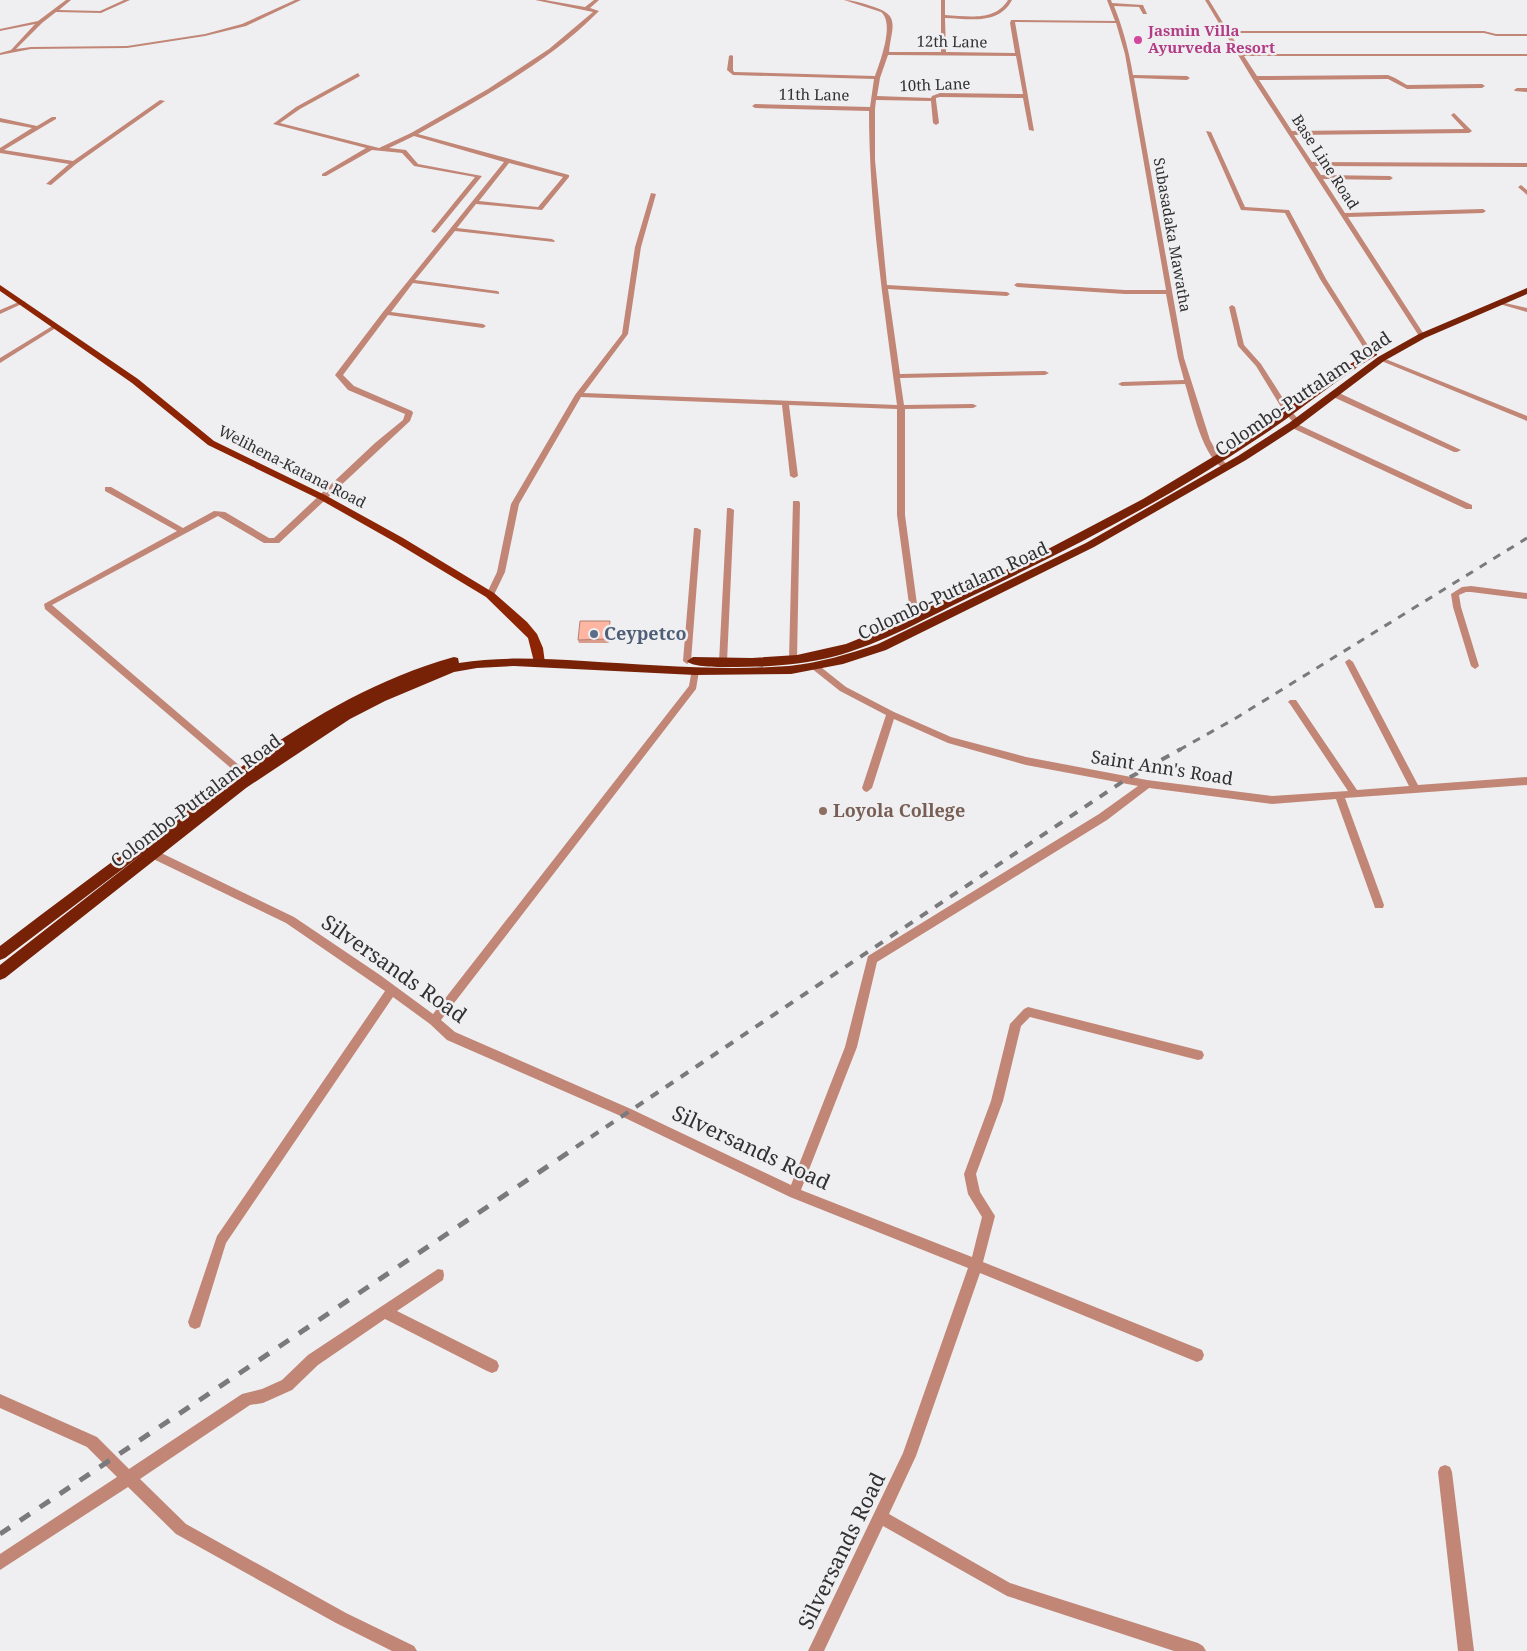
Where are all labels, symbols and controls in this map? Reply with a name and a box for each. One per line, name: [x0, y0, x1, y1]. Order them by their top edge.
place label: Jasmin Villa Ayurveda Resort: [1147, 20, 1275, 57]
street label: 12th Lane: [916, 30, 988, 52]
marker: Jasmin Villa Ayurveda Resort: [1132, 34, 1144, 46]
street label: 10th Lane: [899, 73, 971, 95]
street label: 11th Lane: [778, 83, 850, 105]
street label: Base Line Road: [1288, 110, 1364, 213]
street label: Subasadaka Mawatha: [1150, 156, 1196, 314]
street label: Colombo-Puttalam Road: [1210, 325, 1395, 461]
street label: Welihena-Katana Road: [215, 420, 370, 512]
street label: Colombo-Puttalam Road: [854, 535, 1052, 645]
place label: Ceypetco: [604, 621, 687, 645]
marker: Ceypetco: [588, 628, 600, 640]
street label: Colombo-Puttalam Road: [105, 728, 285, 872]
street label: Saint Ann's Road: [1089, 744, 1235, 790]
place label: Loyola College: [833, 798, 965, 822]
marker: Loyola College: [817, 805, 829, 817]
street label: Silversands Road: [316, 908, 473, 1029]
street label: Silversands Road: [668, 1098, 835, 1196]
street label: Silversands Road: [791, 1467, 891, 1634]

